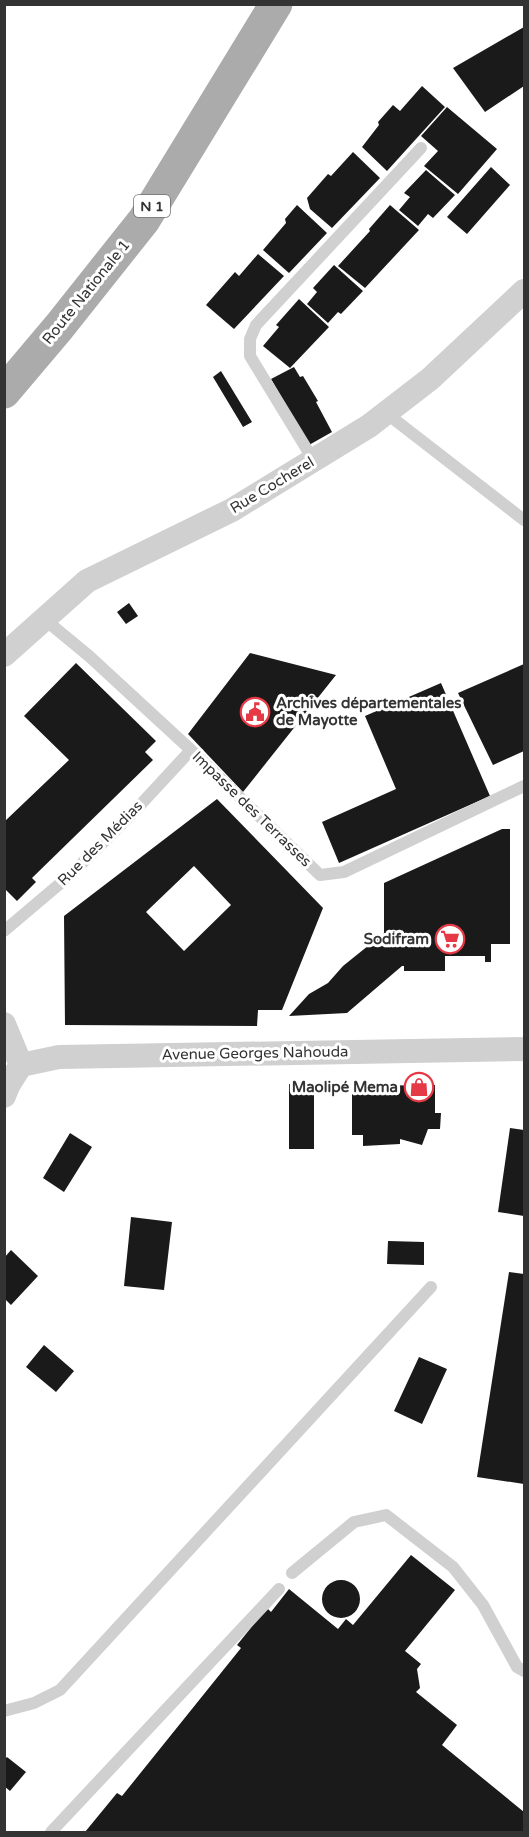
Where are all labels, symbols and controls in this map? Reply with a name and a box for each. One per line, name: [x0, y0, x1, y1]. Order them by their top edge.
road number: N 1: [134, 195, 170, 217]
street label: Route Nationale 1: [38, 236, 134, 348]
street label: Rue Cocherel: [227, 453, 317, 517]
place label: Archives départementales de Mayotte: [276, 694, 461, 730]
public building icon: Archives départementales de Mayotte: [239, 696, 271, 728]
street label: Impasse des Terrasses: [189, 748, 315, 870]
street label: Rue des Médias: [54, 797, 146, 889]
supermarket icon: Sodifram: [434, 923, 466, 955]
place label: Sodifram: [364, 930, 429, 948]
street label: Avenue Georges Nahouda: [161, 1042, 349, 1064]
shop icon: Maolipé Mema: [403, 1071, 435, 1103]
place label: Maolipé Mema: [292, 1078, 398, 1097]

